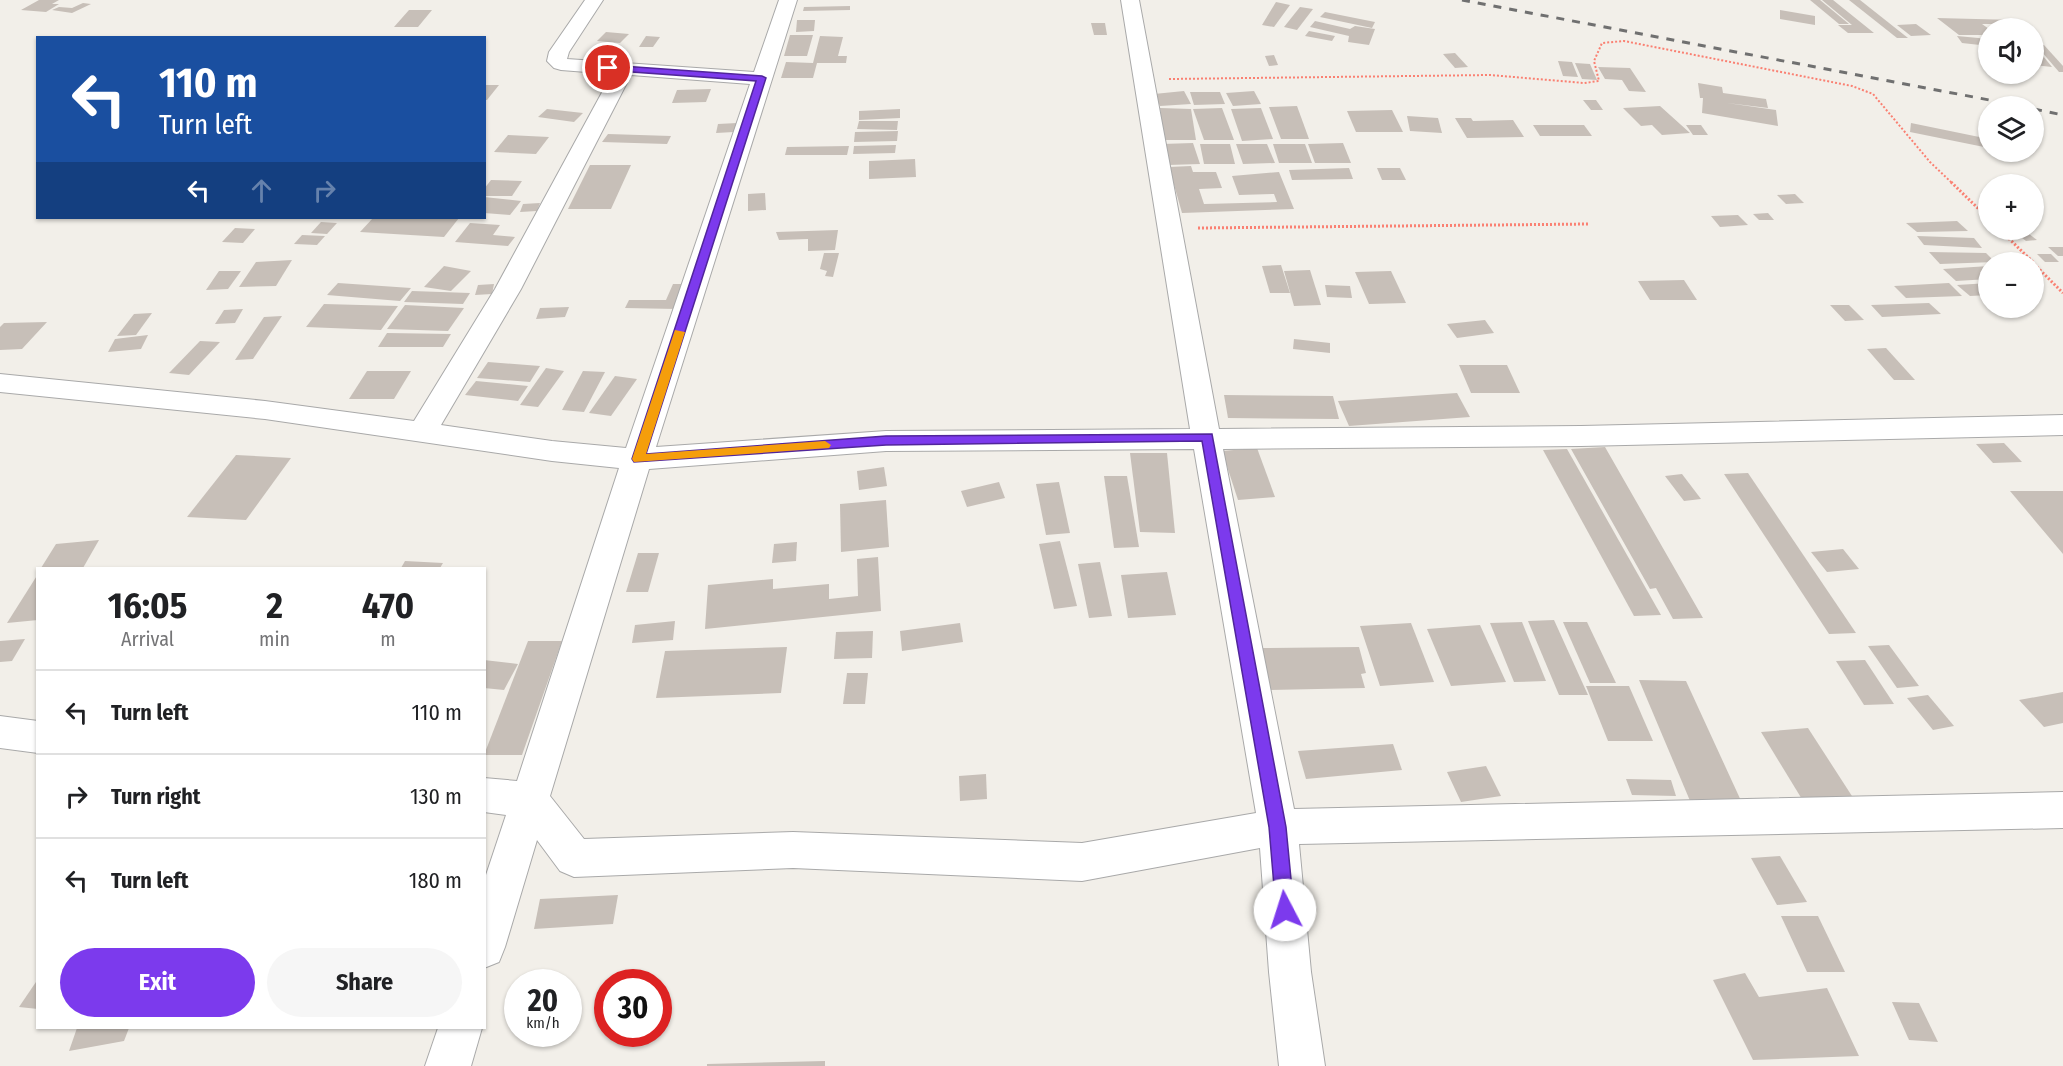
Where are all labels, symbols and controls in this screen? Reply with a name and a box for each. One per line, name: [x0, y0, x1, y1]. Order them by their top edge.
map controls: [1978, 18, 2044, 318]
button: sound: [1978, 18, 2044, 84]
pin: [582, 42, 633, 93]
icon: arrive: [591, 51, 624, 84]
text: 110 m: [159, 58, 258, 108]
icon: left: [60, 60, 138, 138]
button: layers: [1978, 96, 2044, 162]
text: Turn left: [159, 109, 252, 141]
icon: left: [182, 174, 215, 207]
icon: ahead: [245, 174, 278, 207]
icon: right: [308, 174, 341, 207]
button: +: [1978, 174, 2044, 240]
button: −: [1978, 252, 2044, 318]
text: 16:05: [108, 584, 187, 628]
text: 2: [266, 584, 283, 628]
text: 470: [362, 584, 414, 628]
text: Arrival: [121, 627, 174, 651]
text: min: [259, 627, 290, 651]
text: m: [380, 627, 396, 651]
icon: left: [60, 696, 93, 729]
text: Turn left: [111, 699, 189, 726]
text: 110 m: [412, 699, 462, 726]
icon: right: [60, 780, 93, 813]
text: Turn right: [111, 783, 200, 810]
text: 130 m: [410, 783, 462, 810]
icon: left: [60, 864, 93, 897]
text: Turn left: [111, 867, 189, 894]
text: 180 m: [409, 867, 462, 894]
position arrow: [1253, 878, 1317, 942]
button: Exit: [60, 948, 255, 1017]
button: Share: [267, 948, 462, 1017]
speed limit sign: 30: [594, 969, 672, 1047]
text: 20: [528, 983, 558, 1019]
text: km/h: [526, 1014, 560, 1032]

